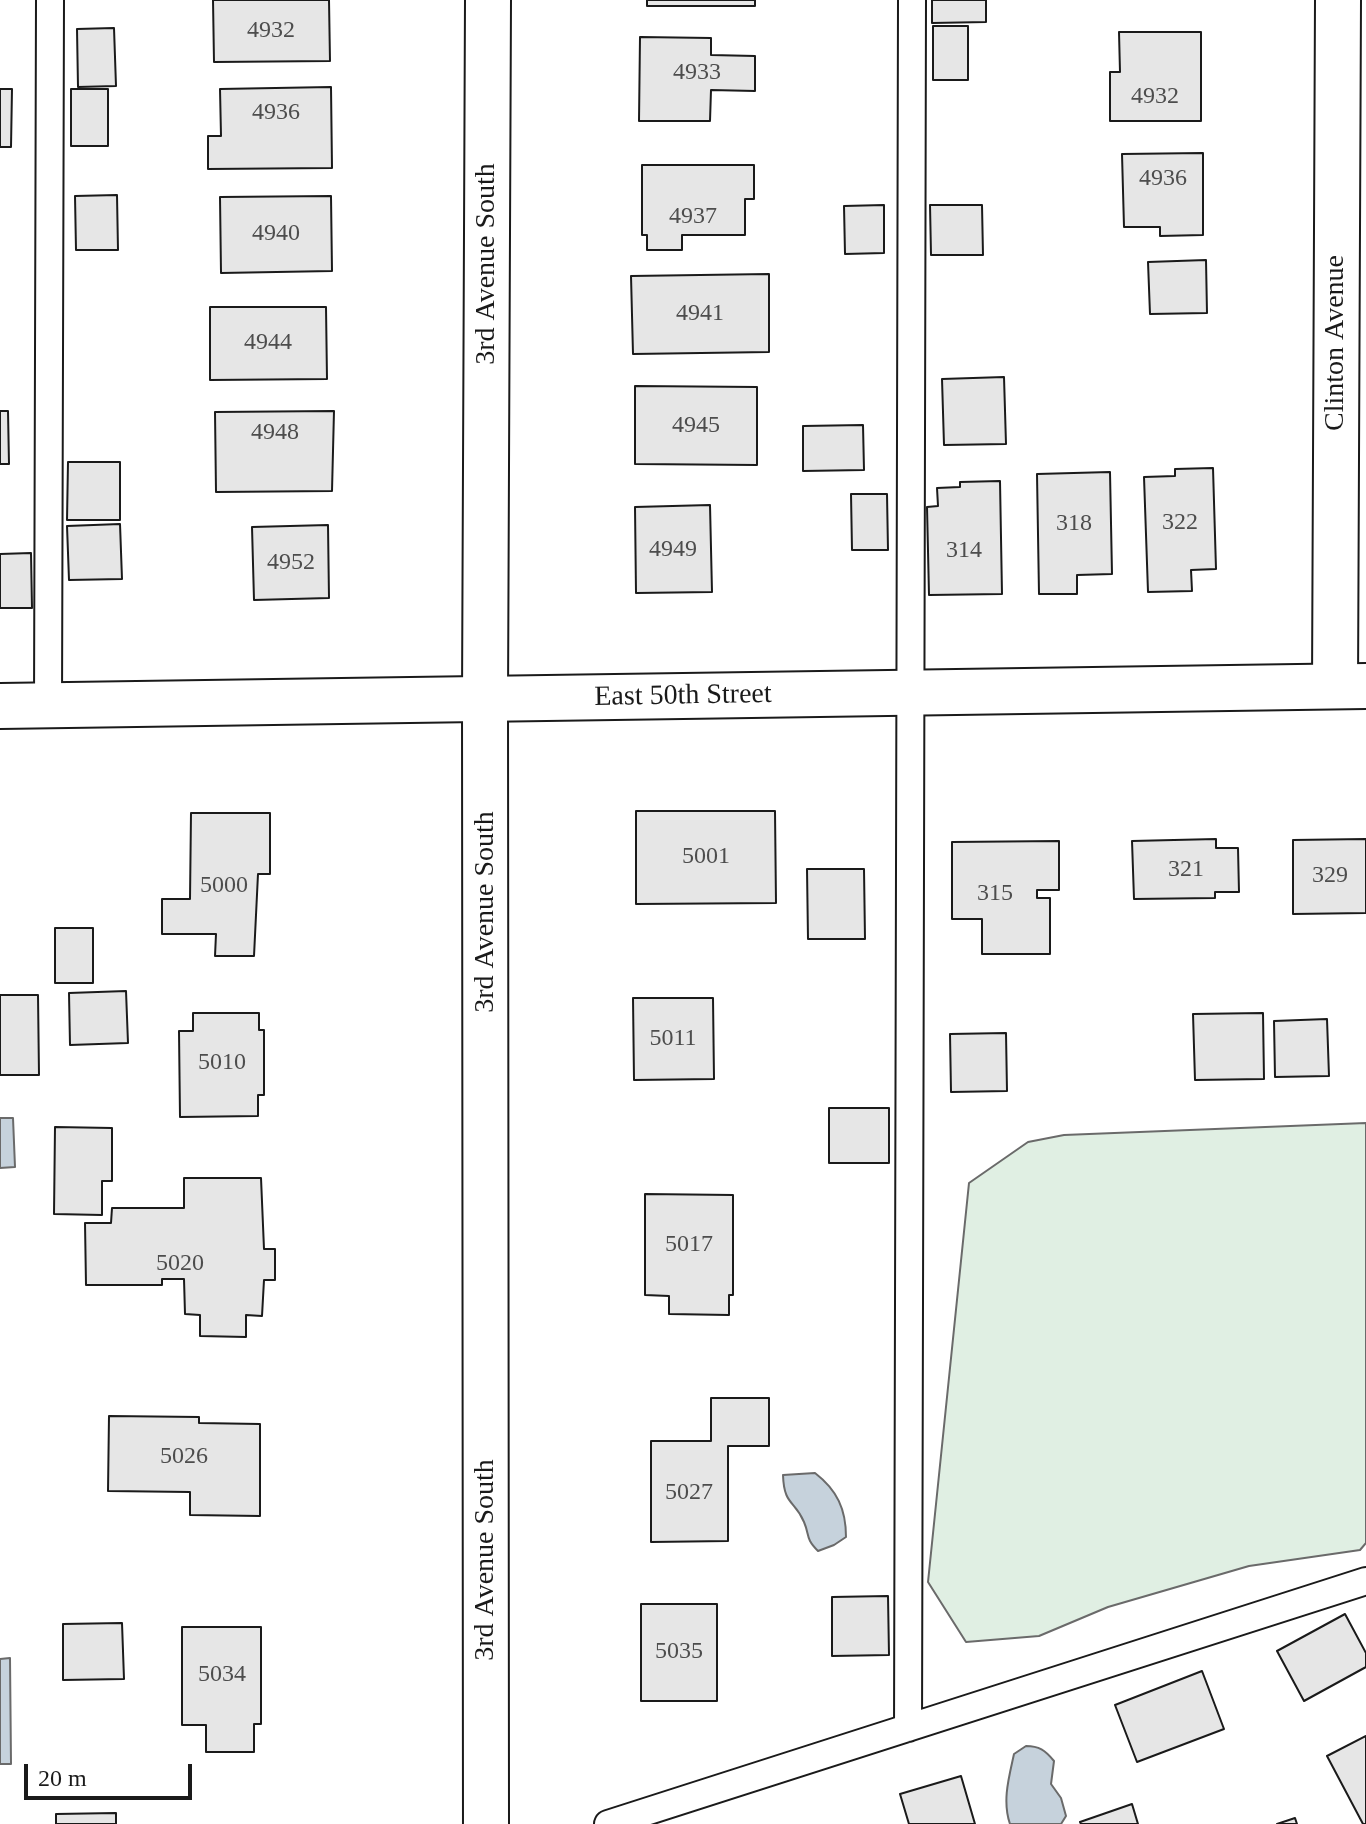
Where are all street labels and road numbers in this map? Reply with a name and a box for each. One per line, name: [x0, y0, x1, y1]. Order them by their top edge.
street label: 3rd Avenue South: [470, 163, 504, 365]
street label: Clinton Avenue: [1319, 255, 1353, 431]
street label: East 50th Street: [594, 678, 772, 714]
street label: 3rd Avenue South: [469, 811, 503, 1013]
street label: 3rd Avenue South: [469, 1459, 503, 1661]

